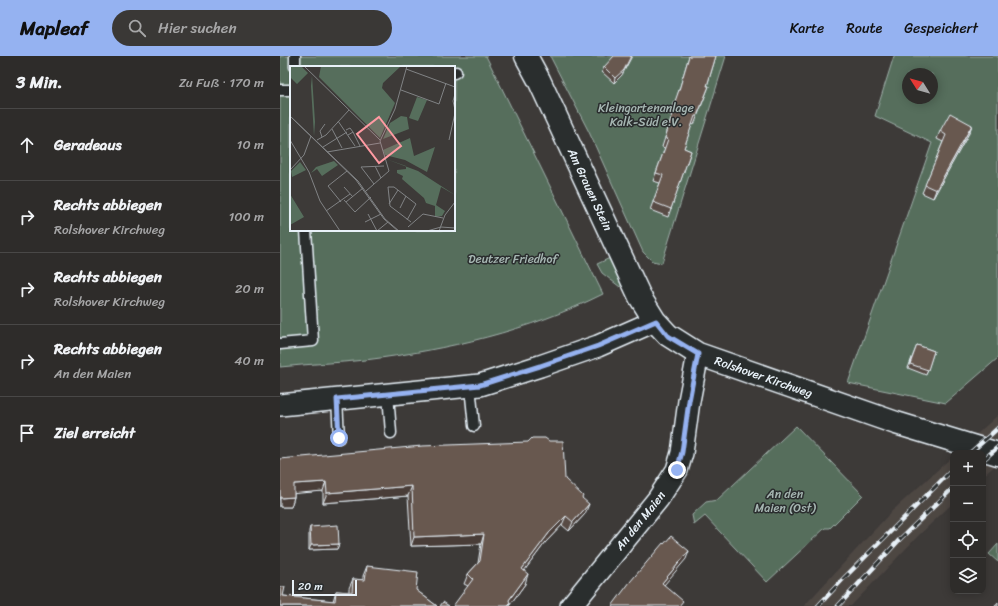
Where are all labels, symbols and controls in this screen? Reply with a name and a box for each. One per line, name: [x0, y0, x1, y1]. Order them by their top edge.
search box: [112, 10, 392, 46]
text: Mapleaf: [20, 12, 88, 45]
text: Hier suchen: [158, 15, 237, 41]
text: Karte: [790, 16, 824, 41]
text: Route: [846, 16, 882, 41]
text: Gespeichert: [904, 16, 978, 41]
icon: search: [126, 17, 148, 39]
inset map: [290, 66, 455, 231]
text: 3 Min.: [16, 67, 63, 97]
north arrow: [902, 68, 938, 104]
text: Zu Fuß · 170 m: [179, 71, 264, 94]
park label: Kleingartenanlage Kalk-Süd e.V.: [598, 97, 694, 133]
text: Geradeaus: [54, 132, 122, 158]
text: 10 m: [237, 133, 264, 156]
icon: ahead: [16, 134, 38, 156]
street label: Am Grauen Stein: [561, 143, 619, 235]
text: Rechts abbiegen: [54, 192, 162, 218]
text: 100 m: [229, 205, 264, 228]
icon: right: [16, 206, 38, 228]
text: Rolshover Kirchweg: [54, 218, 165, 241]
park label: Deutzer Friedhof: [468, 248, 559, 270]
text: Rechts abbiegen: [54, 264, 162, 290]
text: 20 m: [235, 277, 264, 300]
icon: right: [16, 278, 38, 300]
text: Rolshover Kirchweg: [54, 290, 165, 313]
text: Rechts abbiegen: [54, 336, 162, 362]
text: 40 m: [234, 349, 264, 372]
icon: right: [16, 350, 38, 372]
street label: Rolshover Kirchweg: [712, 350, 816, 404]
text: An den Maien: [54, 362, 131, 385]
text: Ziel erreicht: [54, 420, 135, 446]
icon: arrive: [16, 422, 38, 444]
route start: [330, 429, 348, 447]
map controls: [950, 450, 986, 594]
button: +: [950, 450, 986, 486]
route end: [668, 461, 686, 479]
park label: An den Maien (Ost): [754, 483, 816, 519]
street label: An den Maien: [609, 486, 672, 556]
button: −: [950, 486, 986, 522]
button: locate: [950, 522, 986, 558]
button: layers: [950, 558, 986, 594]
text: 20 m: [298, 577, 323, 596]
scale bar: [292, 578, 357, 597]

